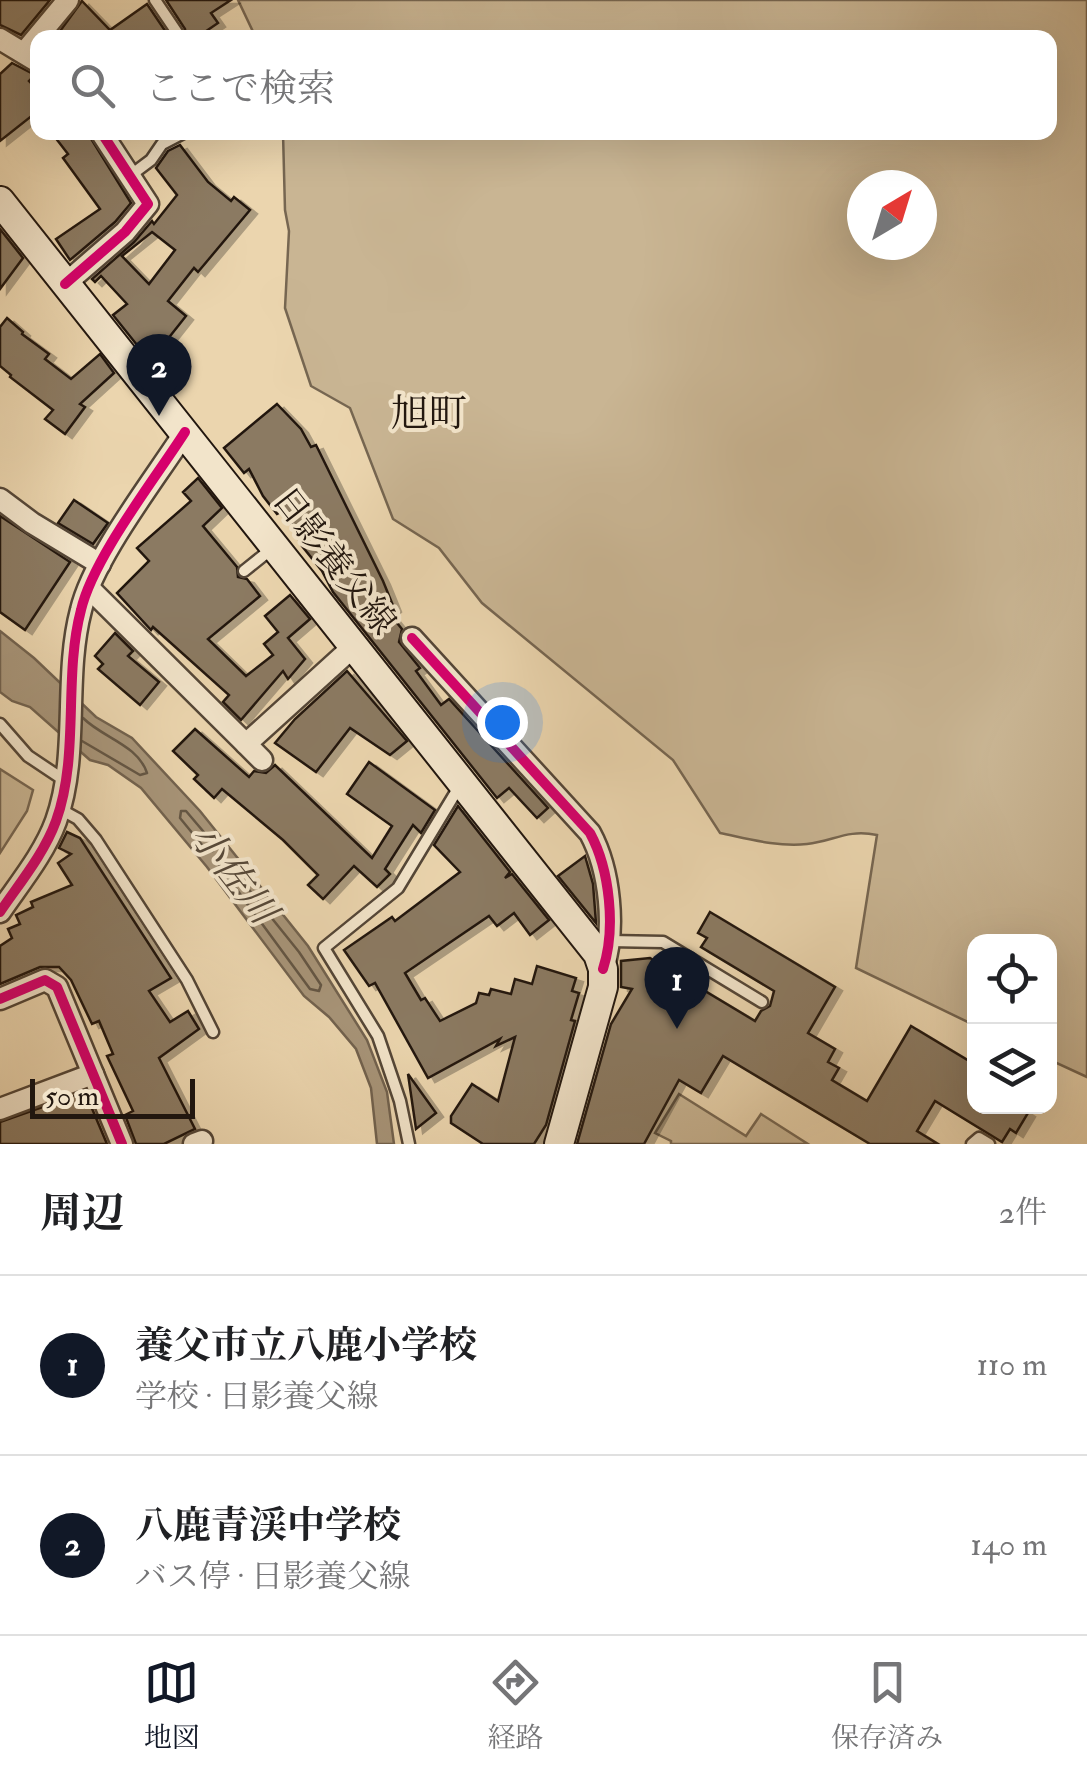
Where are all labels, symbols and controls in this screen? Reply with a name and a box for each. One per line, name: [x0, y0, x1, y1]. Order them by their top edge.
search box: [30, 30, 1057, 140]
icon: search: [65, 58, 120, 113]
text: ここで検索: [145, 65, 335, 113]
north arrow: [847, 170, 937, 260]
pin: 2: [126, 334, 192, 416]
district label: 旭町: [391, 390, 467, 438]
street label: 日影養父線: [263, 478, 405, 644]
your location: [477, 697, 528, 748]
water label: 小佐川: [179, 814, 289, 937]
map controls: [967, 934, 1057, 1114]
button: locate: [967, 934, 1057, 1024]
pin: 1: [644, 946, 710, 1029]
button: layers: [967, 1024, 1057, 1114]
scale bar: [30, 1074, 195, 1118]
text: 50 m: [45, 1079, 99, 1114]
text: 周辺: [40, 1188, 124, 1240]
text: 2件: [999, 1193, 1047, 1233]
text: 養父市立八鹿小学校: [135, 1322, 477, 1370]
text: 1: [67, 1345, 78, 1385]
text: 110 m: [976, 1345, 1047, 1385]
text: 学校 · 日影養父線: [135, 1377, 379, 1417]
text: 八鹿青渓中学校: [135, 1502, 401, 1550]
text: 2: [64, 1525, 81, 1565]
text: 140 m: [970, 1525, 1047, 1565]
text: バス停 · 日影養父線: [135, 1557, 411, 1597]
tab: 地図: [144, 1655, 200, 1756]
tab: 経路: [487, 1655, 543, 1756]
tab: 保存済み: [831, 1655, 943, 1756]

